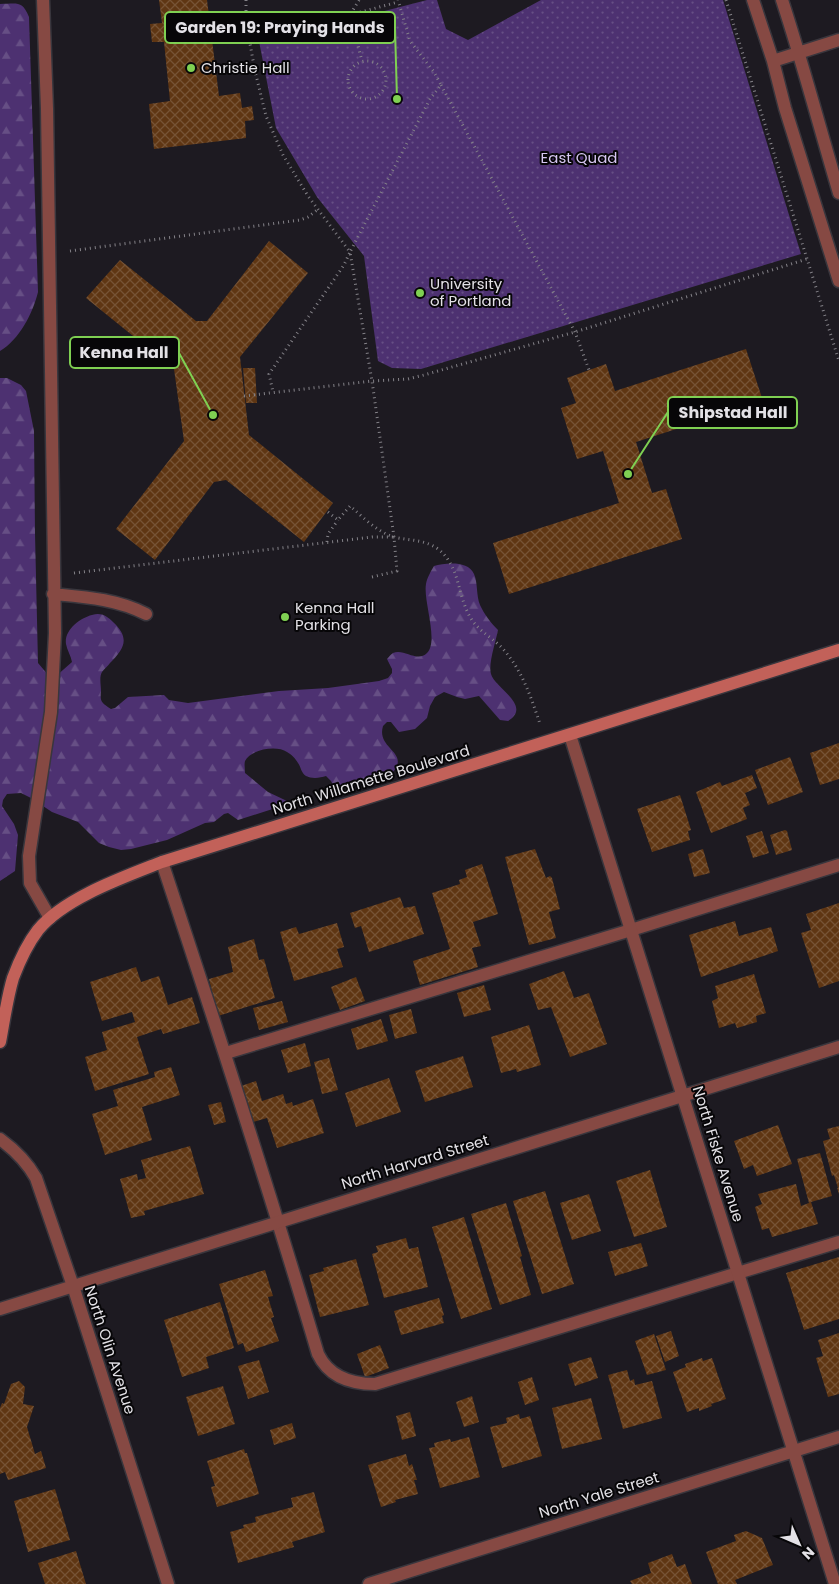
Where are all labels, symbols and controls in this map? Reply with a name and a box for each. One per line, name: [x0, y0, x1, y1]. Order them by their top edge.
callout: Garden 19: Praying Hands: [165, 12, 395, 43]
text: Garden 19: Praying Hands: [175, 16, 385, 39]
place label: Christie Hall: [201, 57, 290, 78]
marker: Christie Hall: [185, 62, 197, 74]
park label: East Quad: [541, 147, 617, 168]
place label: University of Portland: [430, 273, 511, 311]
marker: University of Portland: [414, 287, 426, 299]
callout: Kenna Hall: [70, 337, 179, 368]
text: Kenna Hall: [80, 341, 168, 364]
callout: Shipstad Hall: [668, 397, 797, 428]
text: Shipstad Hall: [679, 401, 787, 424]
place label: Kenna Hall Parking: [295, 597, 375, 635]
marker: Kenna Hall Parking: [279, 611, 291, 623]
street label: North Willamette Boulevard: [270, 739, 472, 820]
street label: North Fiske Avenue: [688, 1083, 749, 1224]
street label: North Harvard Street: [339, 1129, 491, 1194]
street label: North Olin Avenue: [80, 1283, 141, 1417]
street label: North Yale Street: [536, 1466, 662, 1523]
north arrow: [774, 1519, 824, 1569]
text: N: [797, 1542, 819, 1564]

